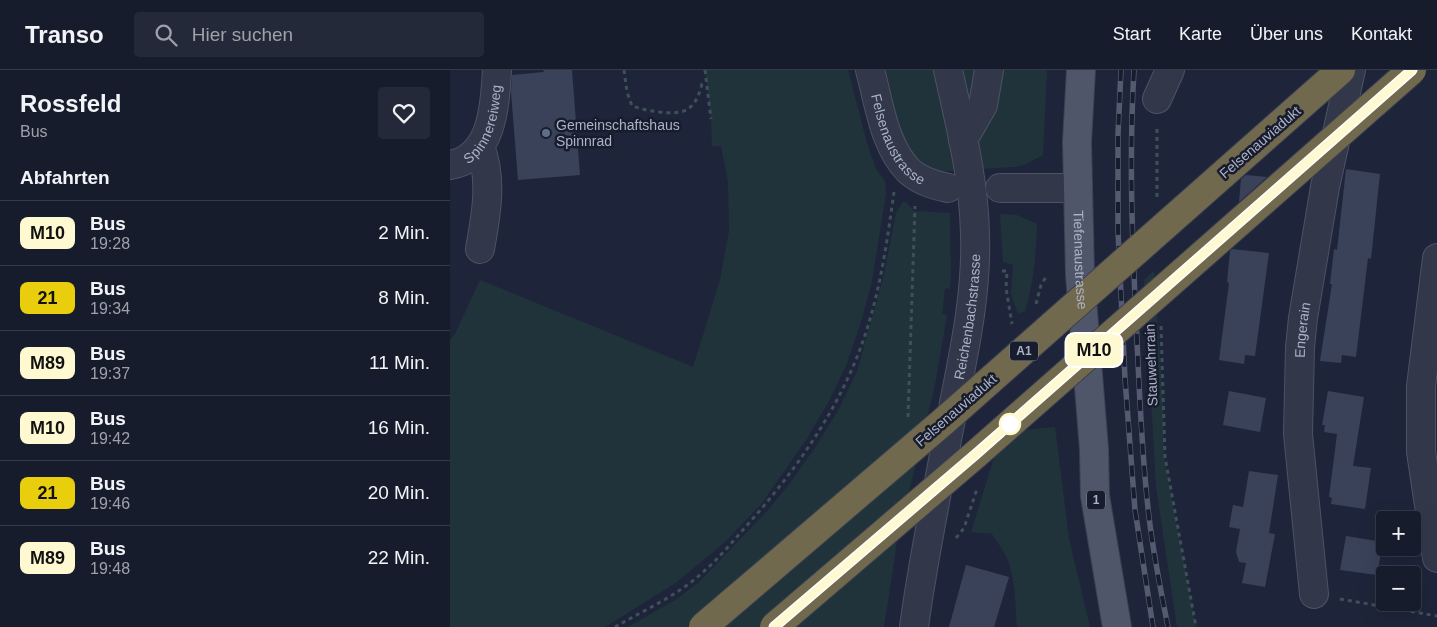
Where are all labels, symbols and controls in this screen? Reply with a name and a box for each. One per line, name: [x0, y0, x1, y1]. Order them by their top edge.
search box: [134, 12, 484, 57]
text: Transo: [25, 21, 104, 48]
icon: search: [152, 21, 180, 49]
text: Hier suchen: [192, 24, 293, 45]
text: Start: [1113, 24, 1151, 44]
text: Karte: [1179, 24, 1222, 44]
text: Über uns: [1250, 24, 1323, 44]
text: Kontakt: [1351, 24, 1412, 44]
street label: Spinnereiweg: [460, 84, 504, 167]
button: heart: [378, 87, 430, 139]
text: Rossfeld: [20, 90, 121, 117]
street label: Felsenaustrasse: [868, 92, 928, 188]
street label: Felsenauviadukt: [1216, 102, 1304, 181]
place label: Gemeinschaftshaus Spinnrad: [556, 117, 680, 149]
text: Bus: [20, 123, 48, 140]
marker: Gemeinschaftshaus Spinnrad: [540, 127, 552, 139]
text: Abfahrten: [20, 167, 110, 188]
street label: Tiefenaustrasse: [1071, 210, 1091, 310]
text: Bus: [90, 213, 126, 234]
text: 2 Min.: [378, 222, 430, 243]
text: M10: [30, 223, 65, 243]
text: 19:28: [90, 235, 130, 252]
street label: Reichenbachstrasse: [951, 253, 983, 381]
text: Bus: [90, 278, 126, 299]
text: 8 Min.: [378, 287, 430, 308]
text: 21: [37, 288, 58, 308]
text: 19:34: [90, 300, 130, 317]
street label: Engerain: [1292, 301, 1314, 358]
street label: Stauwehrrain: [1142, 323, 1160, 407]
line badge: M10: [1065, 334, 1123, 366]
text: M10: [1076, 340, 1112, 360]
road number: A1: [1010, 342, 1038, 360]
text: Bus: [90, 343, 126, 364]
text: 11 Min.: [369, 352, 430, 373]
text: M89: [30, 353, 65, 373]
text: 19:37: [90, 365, 130, 382]
street label: Felsenauviadukt: [912, 370, 1000, 449]
text: Bus: [90, 408, 126, 429]
unlabelled marker: [999, 413, 1021, 435]
text: 16 Min.: [368, 417, 430, 438]
text: M10: [30, 418, 65, 438]
text: 19:42: [90, 430, 130, 447]
text: Bus: [90, 473, 126, 494]
text: 20 Min.: [368, 482, 430, 503]
text: 21: [37, 483, 58, 503]
road number: 1: [1087, 490, 1105, 510]
text: 19:46: [90, 495, 130, 512]
map controls: [1376, 511, 1421, 611]
button: +: [1376, 511, 1421, 556]
text: Bus: [90, 538, 126, 559]
text: 22 Min.: [368, 547, 430, 568]
text: M89: [30, 548, 65, 568]
text: 19:48: [90, 560, 130, 577]
button: −: [1376, 566, 1421, 611]

